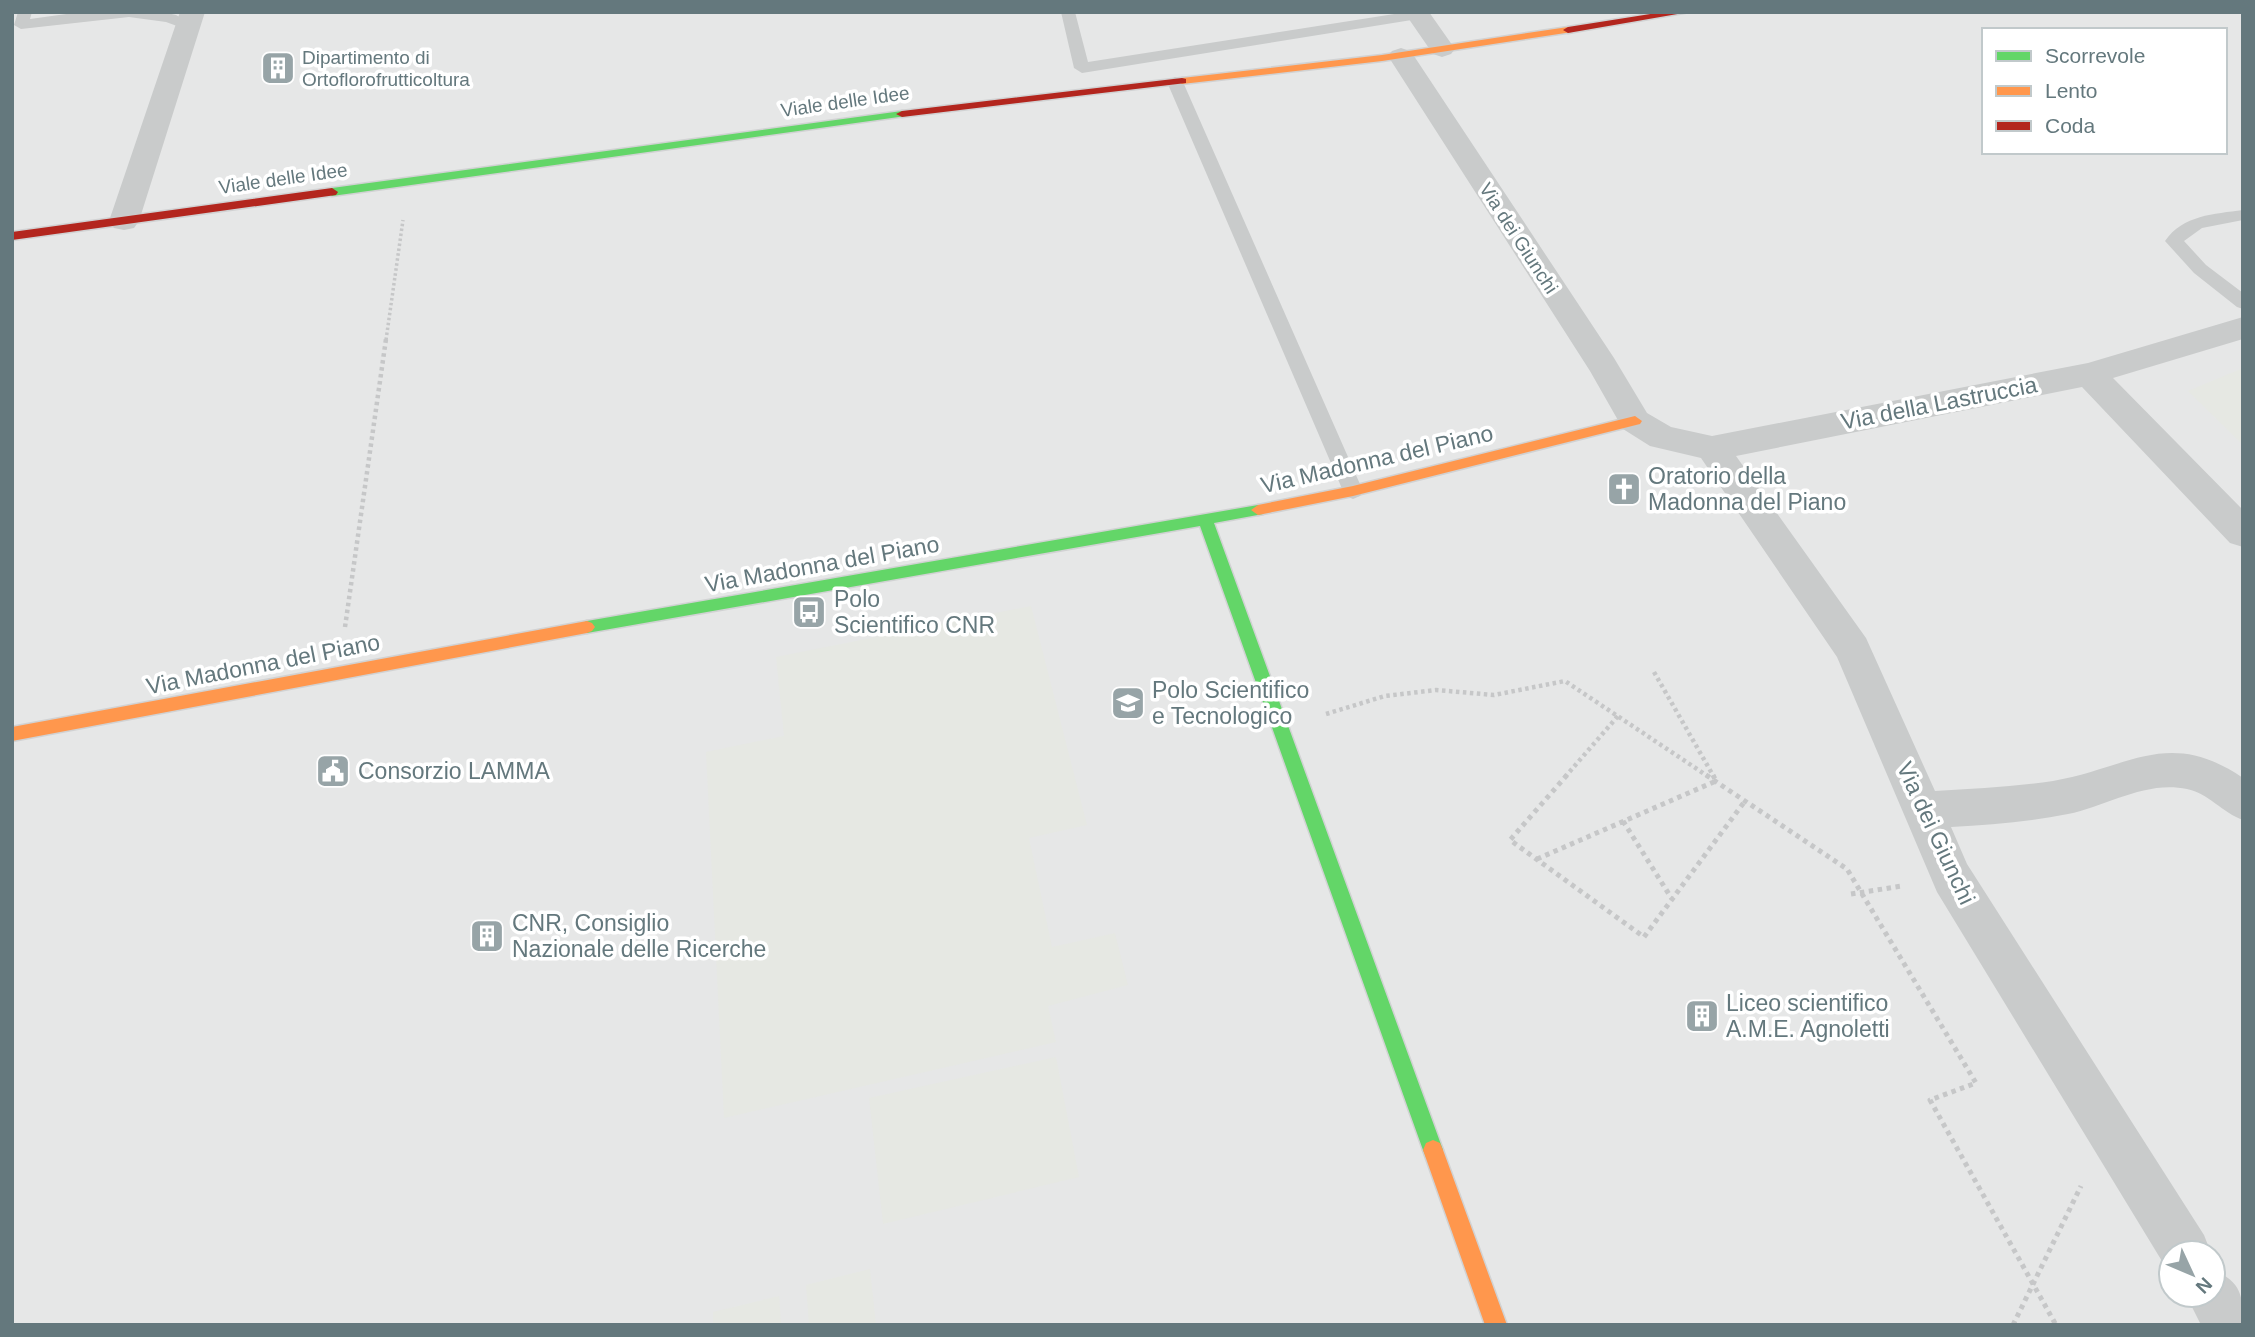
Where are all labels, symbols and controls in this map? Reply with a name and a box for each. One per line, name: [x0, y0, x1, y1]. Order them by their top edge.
legend: [1982, 28, 2227, 154]
text: Scorrevole: [2045, 44, 2145, 67]
place label: Dipartimento di Ortoflorofrutticoltura: [302, 47, 470, 90]
building icon: Dipartimento di Ortoflorofrutticoltura: [259, 49, 297, 87]
text: Lento: [2045, 79, 2098, 102]
street label: Viale delle Idee: [779, 82, 911, 121]
text: Coda: [2045, 114, 2096, 137]
street label: Viale delle Idee: [217, 159, 349, 198]
street label: Via dei Giunchi: [1475, 179, 1562, 297]
street label: Via della Lastruccia: [1839, 371, 2039, 435]
street label: Via Madonna del Piano: [1258, 420, 1496, 498]
place label: Oratorio della Madonna del Piano: [1648, 463, 1846, 515]
church icon: Oratorio della Madonna del Piano: [1605, 470, 1643, 508]
street label: Via Madonna del Piano: [703, 531, 941, 597]
place label: Polo Scientifico CNR: [834, 586, 995, 638]
bus stop icon: Polo Scientifico CNR: [790, 593, 828, 631]
street label: Via Madonna del Piano: [144, 629, 382, 699]
place label: Polo Scientifico e Tecnologico: [1152, 677, 1309, 729]
school or university icon: Polo Scientifico e Tecnologico: [1109, 684, 1147, 722]
public building icon: Consorzio LAMMA: [314, 752, 352, 790]
place label: Consorzio LAMMA: [358, 758, 550, 784]
street label: Via dei Giunchi: [1892, 758, 1980, 908]
place label: CNR, Consiglio Nazionale delle Ricerche: [512, 910, 766, 962]
building icon: CNR, Consiglio Nazionale delle Ricerche: [468, 917, 506, 955]
place label: Liceo scientifico A.M.E. Agnoletti: [1726, 990, 1890, 1042]
building icon: Liceo scientifico A.M.E. Agnoletti: [1683, 997, 1721, 1035]
north arrow: [2157, 1239, 2227, 1309]
text: N: [2192, 1273, 2216, 1298]

